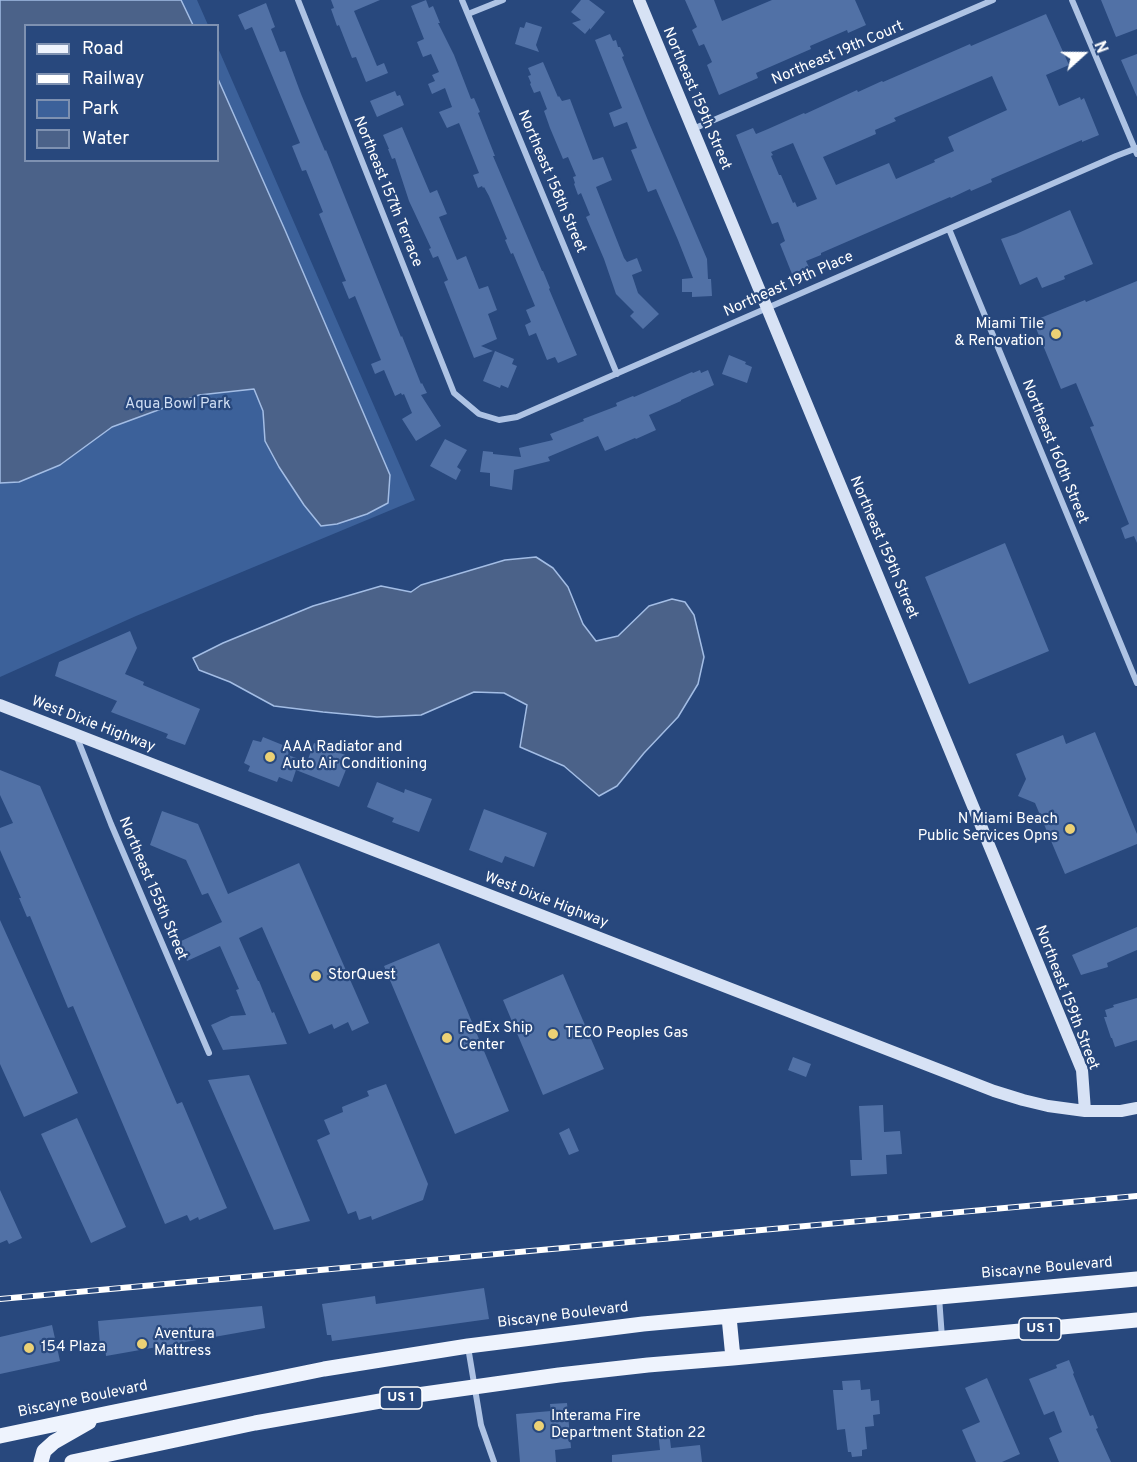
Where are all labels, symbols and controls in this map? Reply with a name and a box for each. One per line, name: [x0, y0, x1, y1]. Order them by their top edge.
street label: Northeast 19th Court: [769, 18, 907, 90]
legend: [24, 24, 219, 162]
north arrow: [1053, 24, 1113, 84]
street label: Northeast 159th Street: [658, 25, 734, 173]
text: Road: [82, 38, 124, 61]
text: N: [1088, 39, 1111, 57]
text: Railway: [82, 68, 144, 91]
text: Park: [82, 98, 119, 121]
street label: Northeast 158th Street: [513, 108, 589, 256]
street label: Northeast 157th Terrace: [348, 114, 426, 270]
text: Water: [82, 128, 129, 151]
street label: Northeast 19th Place: [721, 248, 857, 322]
place label: Miami Tile & Renovation: [955, 316, 1044, 351]
marker: Miami Tile & Renovation: [1049, 327, 1063, 341]
street label: Northeast 160th Street: [1017, 377, 1091, 527]
park label: Aqua Bowl Park: [125, 396, 231, 414]
street label: Northeast 159th Street: [845, 474, 921, 622]
street label: West Dixie Highway: [29, 693, 157, 757]
place label: AAA Radiator and Auto Air Conditioning: [282, 739, 427, 774]
marker: AAA Radiator and Auto Air Conditioning: [263, 750, 277, 764]
place label: N Miami Beach Public Services Opns: [918, 811, 1058, 846]
street label: Northeast 155th Street: [114, 815, 190, 963]
marker: N Miami Beach Public Services Opns: [1063, 822, 1077, 836]
street label: West Dixie Highway: [482, 869, 610, 933]
street label: Northeast 159th Street: [1030, 923, 1102, 1073]
place label: StorQuest: [328, 967, 396, 985]
marker: StorQuest: [309, 969, 323, 983]
place label: FedEx Ship Center: [459, 1020, 533, 1055]
place label: TECO Peoples Gas: [565, 1025, 688, 1043]
marker: TECO Peoples Gas: [546, 1027, 560, 1041]
marker: FedEx Ship Center: [440, 1031, 454, 1045]
street label: Biscayne Boulevard: [980, 1254, 1114, 1284]
street label: Biscayne Boulevard: [496, 1299, 630, 1333]
road number: US 1: [1019, 1318, 1061, 1340]
place label: Aventura Mattress: [154, 1326, 215, 1361]
marker: Aventura Mattress: [135, 1337, 149, 1351]
place label: 154 Plaza: [41, 1339, 106, 1357]
marker: 154 Plaza: [22, 1341, 36, 1355]
street label: Biscayne Boulevard: [17, 1377, 149, 1423]
road number: US 1: [380, 1387, 422, 1409]
place label: Interama Fire Department Station 22: [551, 1408, 706, 1443]
marker: Interama Fire Department Station 22: [532, 1419, 546, 1433]

